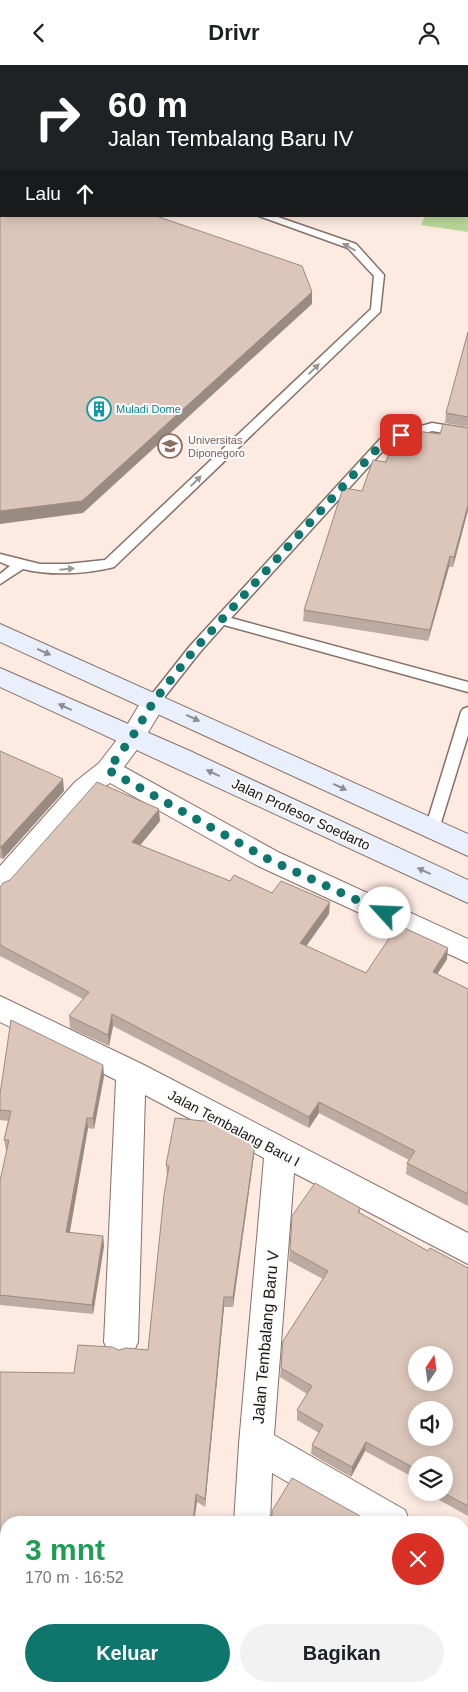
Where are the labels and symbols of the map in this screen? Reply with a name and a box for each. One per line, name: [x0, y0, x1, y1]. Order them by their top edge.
one-way arrow: [341, 243, 356, 251]
one-way arrow: [308, 363, 320, 375]
building icon: Muladi Dome: [86, 396, 112, 422]
place label: Muladi Dome: [116, 403, 181, 415]
pin: [380, 414, 422, 456]
school or university icon: Universitas Diponegoro: [157, 433, 183, 459]
place label: Universitas Diponegoro: [188, 434, 245, 459]
one-way arrow: [190, 475, 202, 487]
one-way arrow: [59, 565, 75, 573]
one-way arrow: [37, 648, 51, 656]
one-way arrow: [58, 702, 72, 710]
one-way arrow: [186, 715, 200, 723]
one-way arrow: [206, 768, 220, 776]
street label: Jalan Profesor Soedarto: [229, 775, 373, 853]
one-way arrow: [333, 783, 347, 791]
one-way arrow: [417, 867, 431, 875]
position arrow: [358, 886, 410, 938]
street label: Jalan Tembalang Baru I: [165, 1086, 303, 1170]
street label: Jalan Tembalang Baru V: [249, 1249, 282, 1424]
north arrow: [408, 1346, 452, 1391]

